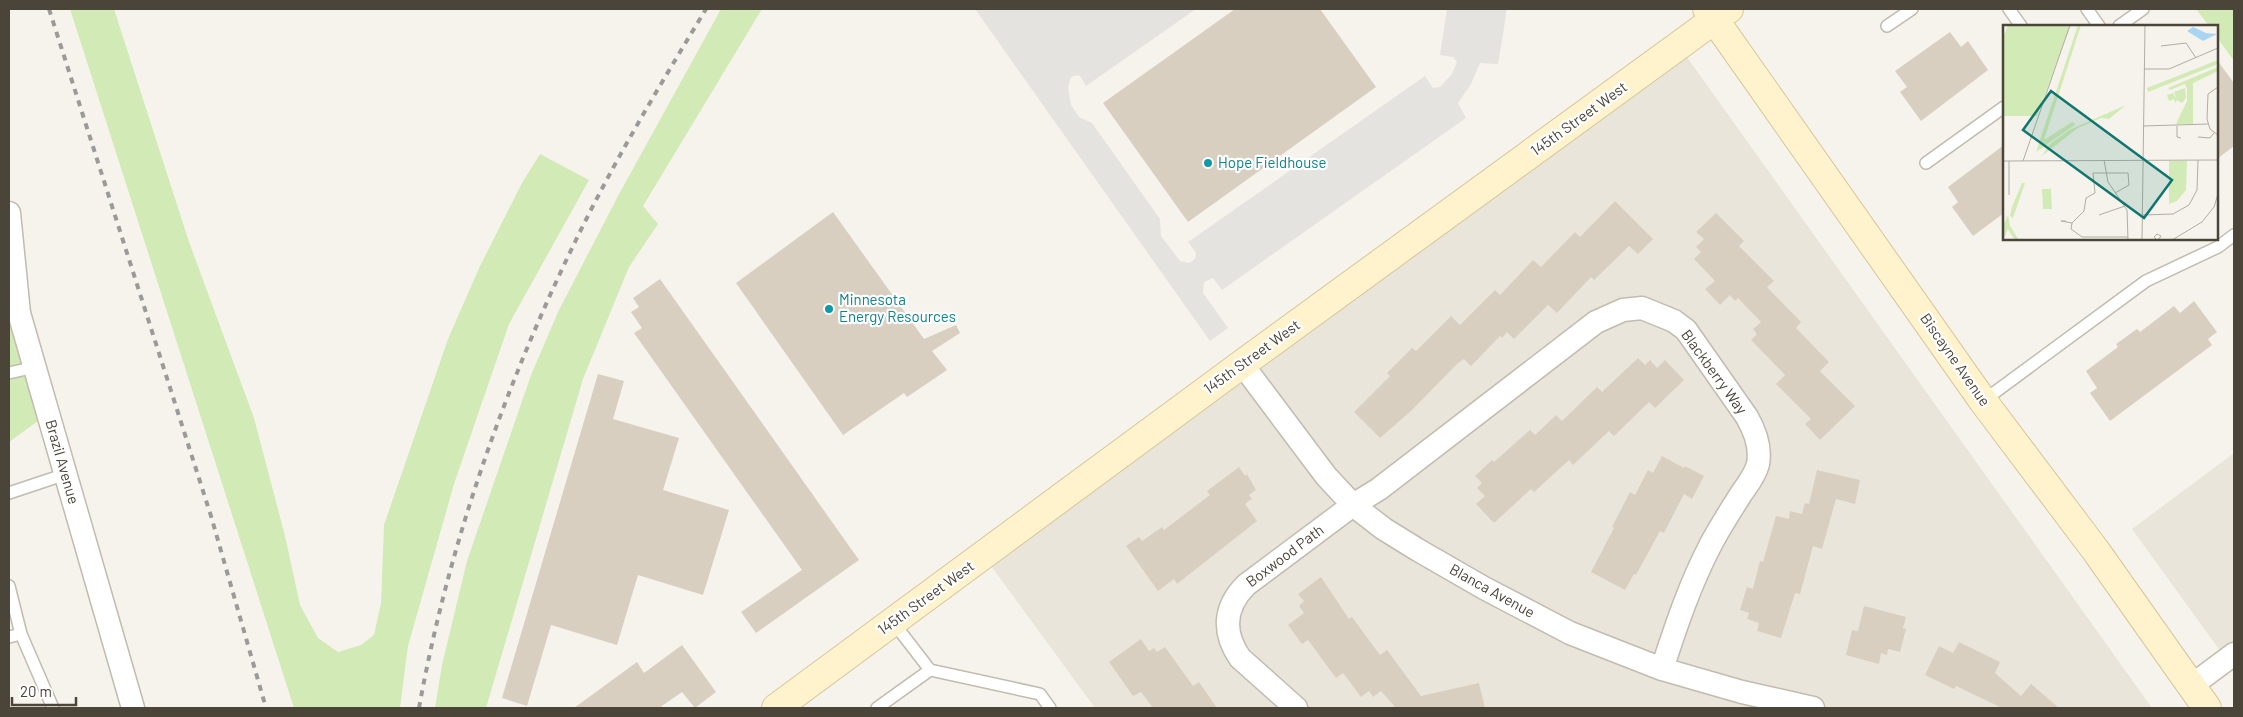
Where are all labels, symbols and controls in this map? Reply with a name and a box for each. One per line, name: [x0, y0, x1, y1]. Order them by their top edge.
inset map: [2003, 25, 2218, 240]
street label: 145th Street West: [1527, 77, 1630, 159]
place label: Hope Fieldhouse: [1218, 153, 1327, 171]
marker: Hope Fieldhouse: [1202, 157, 1214, 169]
place label: Minnesota Energy Resources: [839, 290, 956, 325]
marker: Minnesota Energy Resources: [823, 303, 835, 315]
street label: Biscayne Avenue: [1917, 309, 1995, 409]
street label: 145th Street West: [1200, 315, 1303, 397]
street label: Blackberry Way: [1678, 326, 1752, 417]
street label: Brazil Avenue: [42, 417, 84, 506]
street label: Boxwood Path: [1242, 520, 1327, 590]
street label: 145th Street West: [874, 556, 977, 638]
street label: Blanca Avenue: [1447, 559, 1538, 621]
scale bar: [12, 674, 76, 706]
text: 20 m: [20, 682, 52, 700]

